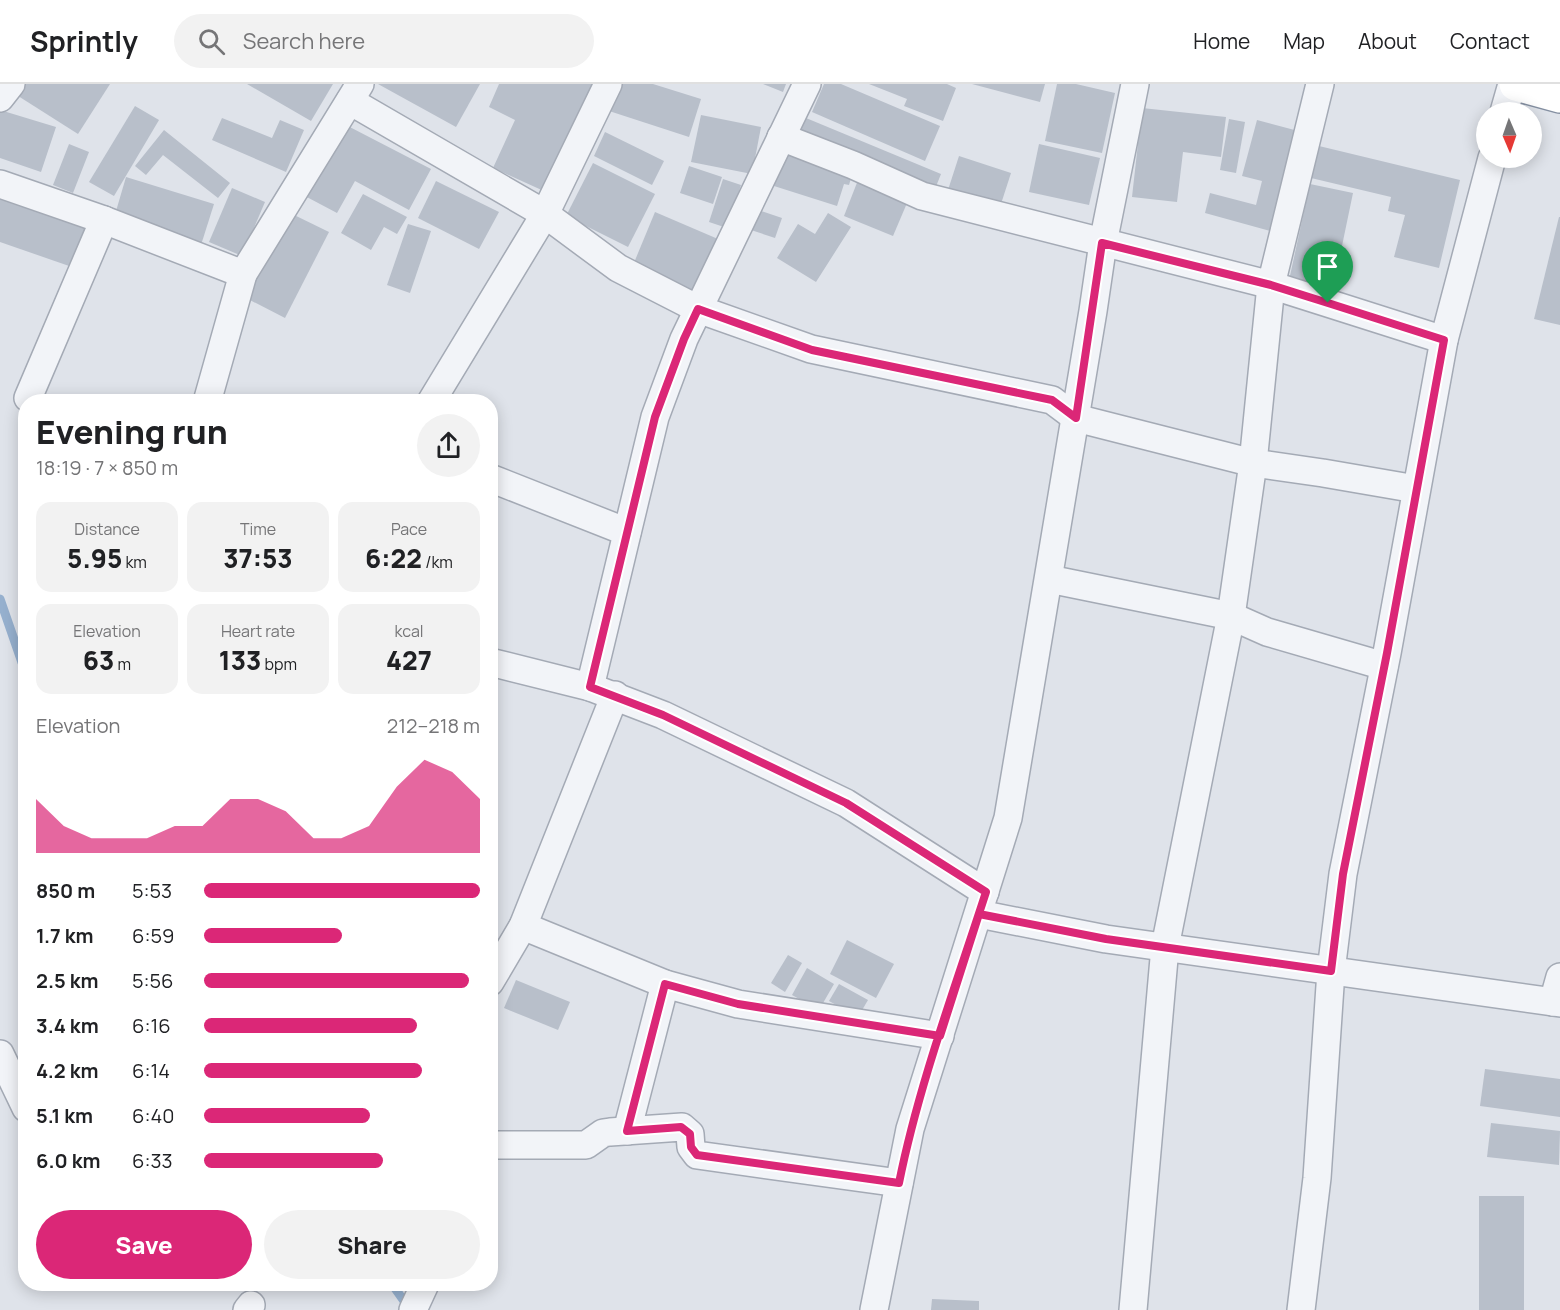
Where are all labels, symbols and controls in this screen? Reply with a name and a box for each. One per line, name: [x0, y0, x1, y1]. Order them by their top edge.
search box: [174, 14, 594, 68]
text: Sprintly: [30, 22, 138, 60]
icon: search: [195, 25, 228, 58]
text: Search here: [243, 26, 365, 56]
text: Home: [1193, 27, 1250, 55]
text: Map: [1283, 27, 1325, 55]
text: About: [1358, 27, 1417, 55]
text: Contact: [1450, 27, 1530, 55]
north arrow: [1476, 102, 1542, 168]
map controls: [1476, 102, 1542, 168]
pin: [1302, 241, 1353, 303]
icon: arrive: [1311, 250, 1344, 283]
text: Evening run: [36, 409, 228, 454]
button: share: [417, 414, 480, 477]
text: 18:19 · 7 × 850 m: [36, 454, 178, 481]
text: Distance: [74, 518, 140, 540]
text: Time: [240, 518, 276, 540]
text: Pace: [391, 518, 427, 540]
text: 5.95: [67, 540, 122, 576]
text: 37:53: [223, 540, 293, 576]
text: 6:22: [365, 540, 422, 576]
text: km: [122, 551, 147, 573]
text: /km: [422, 551, 453, 573]
text: Elevation: [73, 620, 141, 642]
text: Heart rate: [221, 620, 295, 642]
text: kcal: [394, 620, 424, 642]
text: 63: [83, 642, 114, 678]
text: 133: [219, 642, 261, 678]
text: 427: [386, 642, 432, 678]
text: m: [114, 653, 131, 675]
text: bpm: [261, 653, 297, 675]
text: Elevation: [36, 712, 120, 739]
text: 212–218 m: [387, 712, 480, 739]
text: 850 m: [36, 877, 95, 904]
text: 5:53: [132, 877, 172, 904]
text: 1.7 km: [36, 922, 93, 949]
text: 6:59: [132, 922, 174, 949]
text: 2.5 km: [36, 967, 98, 994]
text: 5:56: [132, 967, 174, 994]
text: 3.4 km: [36, 1012, 99, 1039]
text: 6:16: [132, 1012, 171, 1039]
text: 4.2 km: [36, 1057, 99, 1084]
text: 6:14: [132, 1057, 170, 1084]
text: 5.1 km: [36, 1102, 93, 1129]
text: 6:40: [132, 1102, 174, 1129]
text: 6.0 km: [36, 1147, 100, 1174]
text: 6:33: [132, 1147, 173, 1174]
button: Save: [36, 1210, 252, 1279]
button: Share: [264, 1210, 480, 1279]

